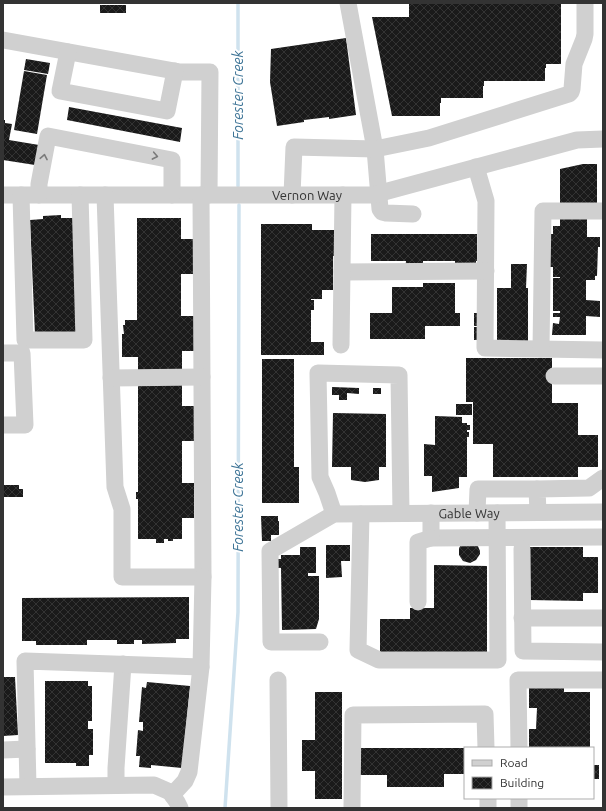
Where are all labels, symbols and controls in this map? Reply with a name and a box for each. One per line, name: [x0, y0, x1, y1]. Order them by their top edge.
water label: Forester Creek: [230, 49, 246, 140]
one-way arrow: [152, 152, 158, 160]
one-way arrow: [39, 154, 48, 160]
street label: Vernon Way: [272, 188, 342, 202]
water label: Forester Creek: [230, 461, 246, 552]
street label: Gable Way: [438, 506, 500, 520]
legend: [464, 747, 594, 799]
text: Road: [500, 756, 528, 769]
text: Building: [500, 776, 544, 789]

